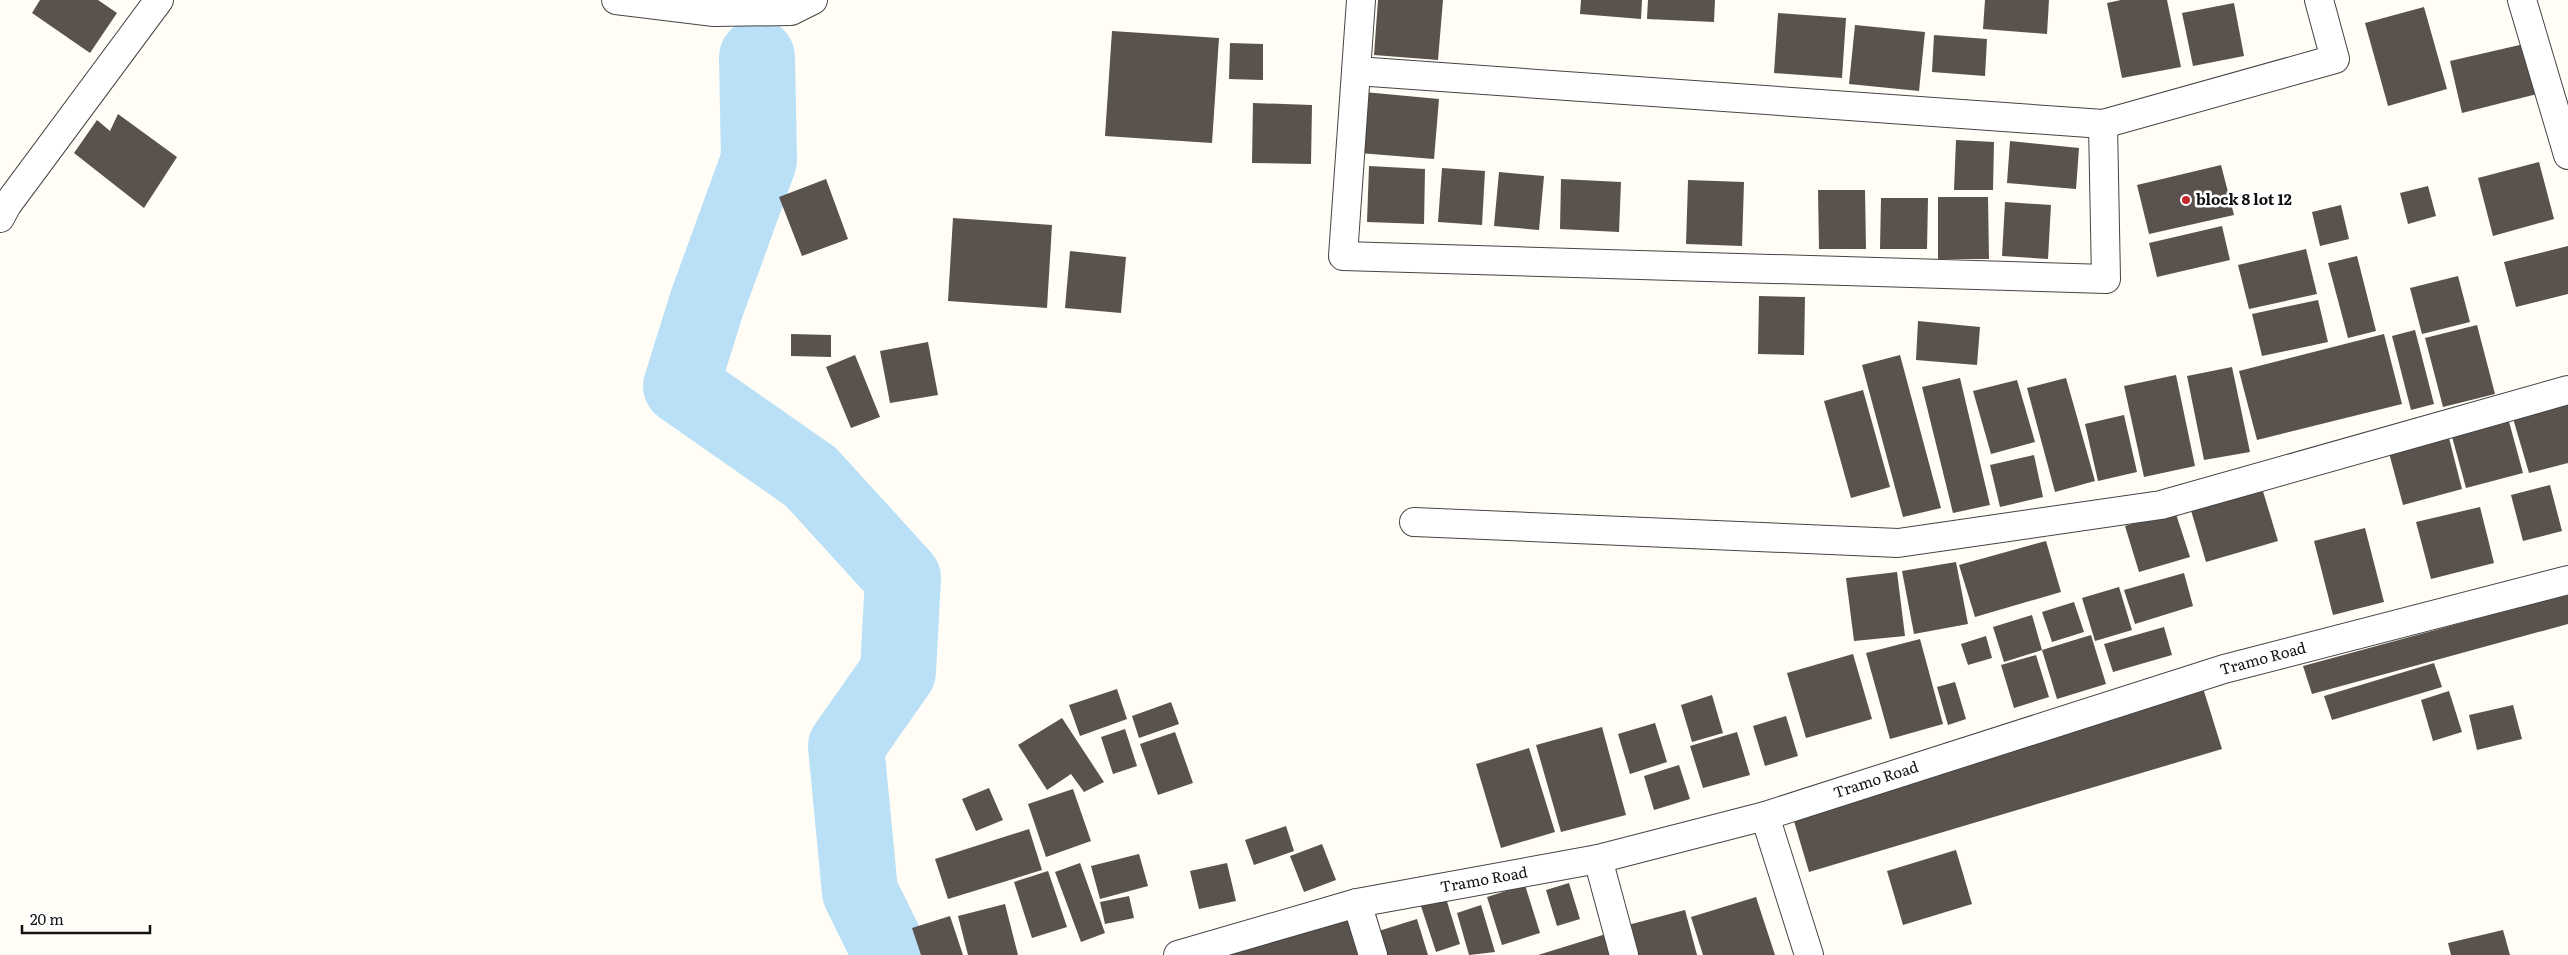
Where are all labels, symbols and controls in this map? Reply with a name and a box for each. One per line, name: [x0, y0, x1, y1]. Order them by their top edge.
place label: block 8 lot 12: [2196, 187, 2292, 210]
marker: block 8 lot 12: [2180, 194, 2192, 206]
street label: Tramo Road: [2217, 635, 2308, 680]
street label: Tramo Road: [1830, 754, 1921, 803]
street label: Tramo Road: [1438, 860, 1529, 898]
scale bar: [22, 902, 150, 934]
text: 20 m: [30, 907, 64, 930]

